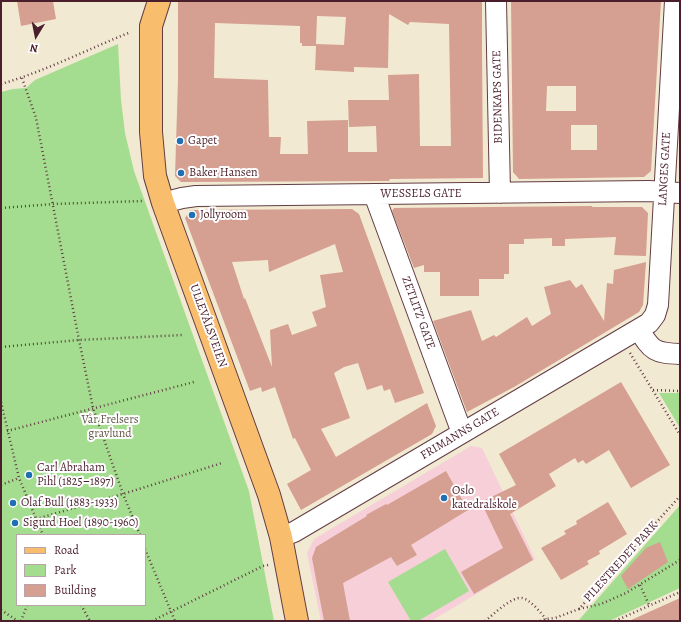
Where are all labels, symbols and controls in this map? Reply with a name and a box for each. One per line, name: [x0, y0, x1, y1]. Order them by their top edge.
north arrow: [16, 16, 56, 56]
text: N: [29, 40, 39, 56]
street label: BIDENKAPS GATE: [490, 50, 506, 144]
street label: LANGES GATE: [656, 132, 674, 206]
place label: Gapet: [188, 134, 217, 148]
marker: Gapet: [175, 136, 185, 146]
place label: Baker Hansen: [189, 166, 258, 180]
marker: Baker Hansen: [176, 168, 186, 178]
street label: WESSELS GATE: [380, 187, 462, 201]
place label: Jollyroom: [200, 208, 247, 222]
marker: Jollyroom: [187, 210, 197, 220]
street label: ZETLITZ’ GATE: [398, 275, 438, 351]
street label: ULLEVÅLSVEIEN: [186, 282, 230, 370]
street label: FRIMANNS GATE: [418, 405, 502, 463]
park label: Vår Frelsers gravlund: [81, 413, 139, 441]
place label: Carl Abraham Pihl (1825–1897): [37, 461, 114, 489]
marker: Carl Abraham Pihl (1825–1897): [24, 470, 34, 480]
place label: Oslo katedralskole: [452, 484, 517, 512]
marker: Oslo katedralskole: [439, 493, 449, 503]
place label: Olaf Bull (1883-1933): [21, 496, 117, 510]
marker: Olaf Bull (1883-1933): [8, 498, 18, 508]
place label: Sigurd Hoel (1890-1960): [23, 516, 138, 530]
marker: Sigurd Hoel (1890-1960): [10, 518, 20, 528]
street label: PILESTREDET PARK: [581, 519, 661, 605]
legend: [16, 534, 146, 606]
text: Road: [54, 542, 79, 558]
text: Park: [54, 562, 77, 578]
text: Building: [54, 582, 96, 598]

